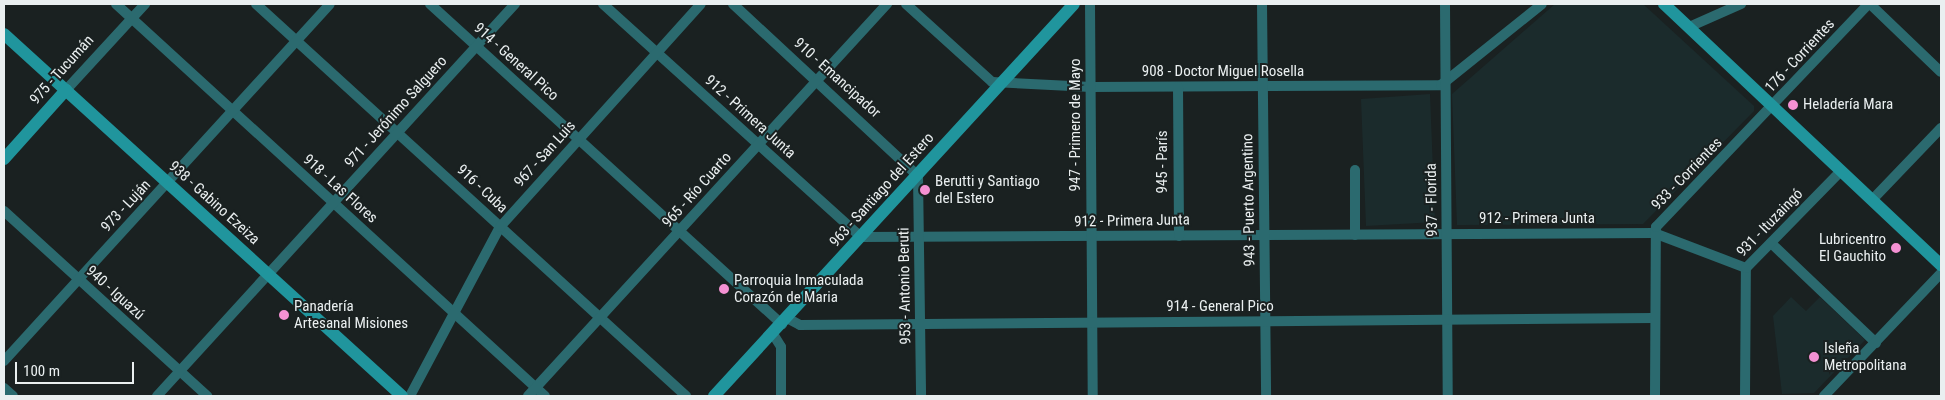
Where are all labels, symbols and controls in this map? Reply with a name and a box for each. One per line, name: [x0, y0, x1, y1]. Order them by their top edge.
street label: 176 - Corrientes: [1761, 15, 1839, 97]
street label: 914 - General Pico: [470, 19, 562, 105]
street label: 975 - Tucumán: [26, 32, 98, 108]
street label: 910 - Emancipador: [790, 34, 884, 122]
street label: 971 - Jerónimo Salguero: [341, 52, 451, 172]
street label: 947 - Primero de Mayo: [1067, 59, 1085, 191]
street label: 908 - Doctor Miguel Rosella: [1142, 63, 1304, 81]
street label: 912 - Primera Junta: [701, 72, 799, 162]
place label: Heladería Mara: [1803, 96, 1893, 114]
marker: Heladería Mara: [1787, 99, 1799, 111]
street label: 967 - San Luis: [511, 117, 579, 191]
street label: 963 - Santiago del Estero: [826, 129, 938, 251]
street label: 945 - París: [1154, 130, 1172, 194]
street label: 943 - Puerto Argentino: [1239, 133, 1259, 267]
street label: 933 - Corrientes: [1648, 134, 1726, 214]
street label: 965 - Río Cuarto: [659, 149, 735, 231]
street label: 918 - Las Flores: [299, 151, 381, 227]
street label: 938 - Gabino Ezeiza: [165, 157, 263, 249]
street label: 916 - Cuba: [453, 161, 511, 217]
street label: 937 - Florida: [1422, 163, 1442, 237]
place label: Berutti y Santiago del Estero: [935, 172, 1040, 207]
street label: 973 - Luján: [97, 176, 155, 236]
marker: Berutti y Santiago del Estero: [919, 184, 931, 196]
street label: 931 - Ituzaingó: [1733, 185, 1807, 261]
street label: 912 - Primera Junta: [1479, 210, 1595, 228]
street label: 912 - Primera Junta: [1074, 211, 1190, 231]
street label: 953 - Antonio Beruti: [895, 227, 915, 345]
place label: Lubricentro El Gauchito: [1819, 230, 1886, 265]
marker: Lubricentro El Gauchito: [1890, 242, 1902, 254]
street label: 940 - Iguazú: [82, 262, 148, 324]
place label: Parroquia Inmaculada Corazón de Maria: [734, 271, 864, 306]
marker: Parroquia Inmaculada Corazón de Maria: [718, 283, 730, 295]
place label: Panadería Artesanal Misiones: [294, 297, 408, 332]
street label: 914 - General Pico: [1166, 298, 1274, 316]
marker: Panadería Artesanal Misiones: [278, 309, 290, 321]
place label: Isleña Metropolitana: [1824, 339, 1907, 374]
marker: Isleña Metropolitana: [1808, 351, 1820, 363]
scale bar: [18, 352, 136, 384]
text: 100 m: [23, 362, 60, 380]

